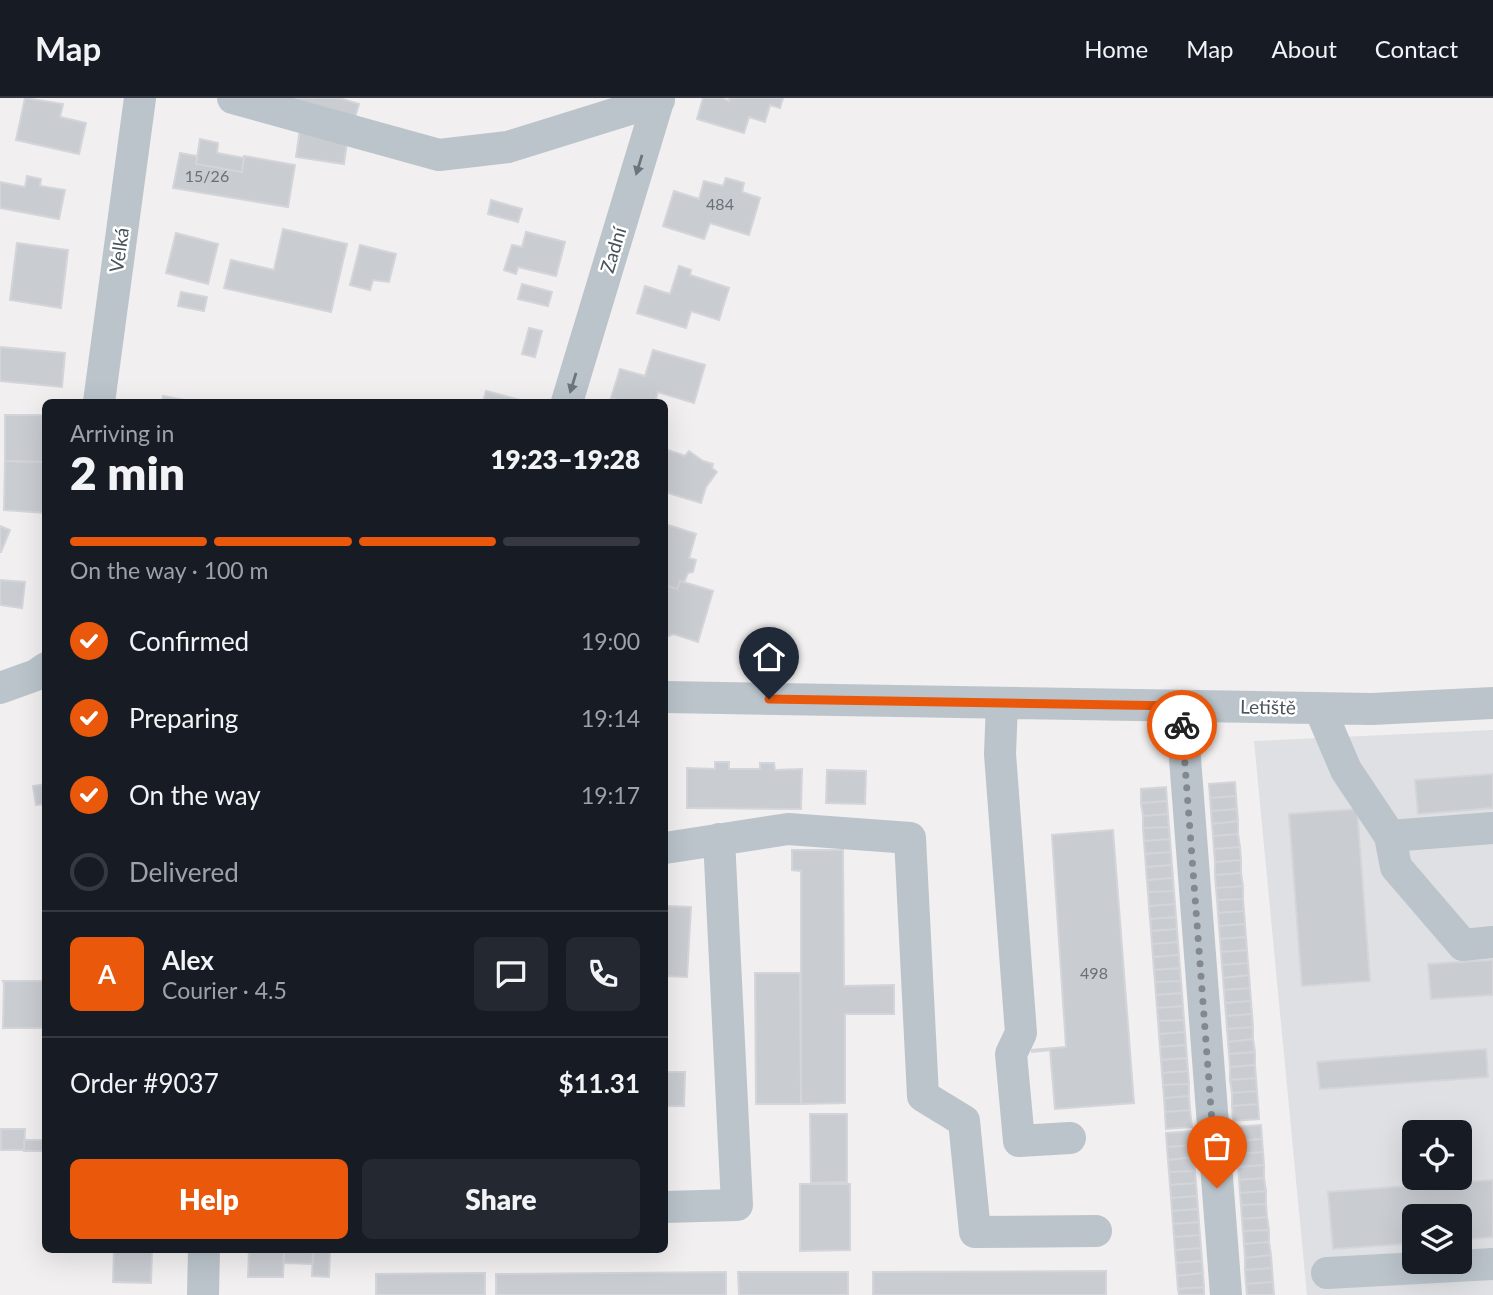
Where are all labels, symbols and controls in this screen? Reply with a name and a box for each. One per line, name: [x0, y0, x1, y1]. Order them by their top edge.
text: Map: [35, 28, 101, 68]
text: Home: [1084, 34, 1148, 63]
text: Map: [1186, 34, 1234, 63]
text: About: [1272, 34, 1337, 63]
text: Contact: [1375, 34, 1458, 63]
one-way arrow: [633, 155, 643, 176]
house number: 15/26: [185, 166, 229, 185]
house number: 484: [706, 194, 734, 213]
street label: Zadní: [595, 223, 631, 276]
street label: Velká: [104, 226, 133, 274]
one-way arrow: [567, 373, 577, 394]
text: Arriving in: [70, 419, 174, 447]
text: 19:23–19:28: [490, 443, 640, 475]
text: 2 min: [70, 445, 185, 500]
text: On the way · 100 m: [70, 556, 269, 584]
icon: check: [70, 622, 108, 660]
text: Confirmed: [129, 625, 249, 657]
text: 19:00: [581, 627, 640, 655]
pin: [739, 627, 799, 699]
icon: home: [750, 638, 788, 676]
courier: [1147, 690, 1217, 760]
street label: Letiště: [1240, 695, 1296, 718]
icon: check: [70, 699, 108, 737]
text: Preparing: [129, 702, 238, 734]
text: 19:14: [581, 704, 640, 732]
icon: bike: [1163, 706, 1201, 744]
icon: check: [70, 776, 108, 814]
text: On the way: [129, 779, 261, 811]
text: 19:17: [581, 781, 640, 809]
text: Delivered: [129, 856, 239, 888]
button: chat: [474, 937, 548, 1011]
button: phone: [566, 937, 640, 1011]
text: Alex: [162, 944, 214, 976]
text: A: [98, 958, 116, 990]
house number: 498: [1080, 963, 1108, 982]
text: Courier · 4.5: [162, 976, 287, 1004]
text: Order #9037: [70, 1067, 219, 1099]
text: $11.31: [558, 1067, 640, 1099]
pin: [1187, 1116, 1247, 1188]
map controls: [1402, 1120, 1472, 1274]
button: locate: [1402, 1120, 1472, 1190]
icon: bag: [1198, 1127, 1236, 1165]
button: Help: [70, 1159, 348, 1239]
button: Share: [362, 1159, 640, 1239]
button: layers: [1402, 1204, 1472, 1274]

